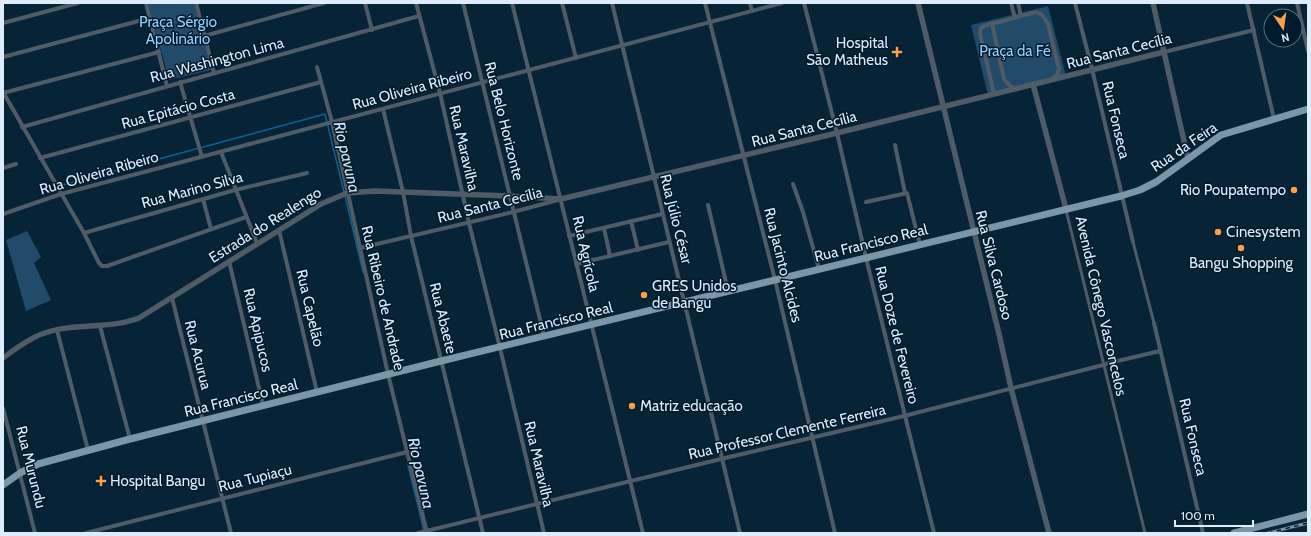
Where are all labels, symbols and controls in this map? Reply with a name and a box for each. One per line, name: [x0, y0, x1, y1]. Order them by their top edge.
north arrow: [1263, 8, 1303, 48]
park label: Praça Sérgio Apolinário: [139, 13, 217, 48]
street label: Rua Santa Cecília: [1065, 29, 1174, 73]
text: N: [1280, 30, 1291, 45]
street label: Rua Washington Lima: [148, 33, 287, 86]
place label: Hospital São Matheus: [806, 34, 888, 69]
park label: Praça da Fé: [979, 42, 1051, 60]
marker: Hospital São Matheus: [891, 46, 903, 58]
street label: Rua Belo Horizonte: [481, 60, 528, 183]
street label: Rua Oliveira Ribeiro: [350, 64, 474, 114]
street label: Rua Fonseca: [1098, 79, 1134, 161]
street label: Rua Epitácio Costa: [119, 85, 237, 133]
street label: Rua Maravilha: [445, 103, 483, 193]
street label: Rua Santa Cecília: [750, 107, 859, 151]
street label: Rua da Feira: [1147, 118, 1221, 176]
water label: Rio pavuna: [330, 120, 364, 194]
street label: Rua Oliveira Ribeiro: [37, 147, 161, 199]
street label: Rua Marino Silva: [139, 168, 245, 212]
street label: Rua Júlio César: [656, 172, 696, 266]
place label: Rio Poupatempo: [1180, 181, 1286, 199]
street label: Estrada do Realengo: [205, 183, 325, 267]
street label: Rua Santa Cecília: [436, 183, 545, 227]
marker: Rio Poupatempo: [1289, 185, 1299, 195]
street label: Rua Jacinto Alcides: [760, 206, 806, 324]
street label: Rua Silva Cardoso: [972, 208, 1016, 322]
street label: Rua Agrícola: [569, 214, 604, 295]
street label: Avenida Cônego Vasconcelos: [1072, 214, 1130, 398]
street label: Rua Francisco Real: [812, 220, 930, 266]
place label: Cinesystem: [1226, 223, 1301, 241]
street label: Rua Ribeiro de Andrade: [358, 224, 408, 372]
marker: Cinesystem: [1213, 227, 1223, 237]
marker: Bangu Shopping: [1236, 243, 1246, 253]
place label: Bangu Shopping: [1189, 254, 1294, 272]
street label: Rua Doze de Fevereiro: [871, 264, 923, 406]
street label: Rua Capelão: [292, 268, 328, 348]
place label: GRES Unidos de Bangu: [652, 277, 737, 312]
street label: Rua Abaete: [426, 281, 461, 356]
street label: Rua Apipucos: [240, 286, 276, 374]
marker: GRES Unidos de Bangu: [639, 290, 649, 300]
street label: Rua Francisco Real: [497, 298, 615, 344]
street label: Rua Acurua: [181, 318, 215, 392]
street label: Rua Francisco Real: [182, 375, 300, 421]
street label: Rua Fonseca: [1175, 396, 1211, 478]
place label: Matriz educação: [640, 397, 743, 415]
street label: Rua Professor Clemente Ferreira: [686, 400, 888, 464]
marker: Matriz educação: [627, 401, 637, 411]
street label: Rua Maravilha: [520, 419, 558, 509]
street label: Rua Murundu: [12, 424, 50, 510]
water label: Rio pavuna: [404, 436, 438, 510]
street label: Rua Tupiaçu: [216, 460, 294, 496]
place label: Hospital Bangu: [110, 472, 205, 490]
marker: Hospital Bangu: [95, 475, 107, 487]
scale bar: [1175, 502, 1253, 528]
text: 100 m: [1181, 508, 1215, 523]

